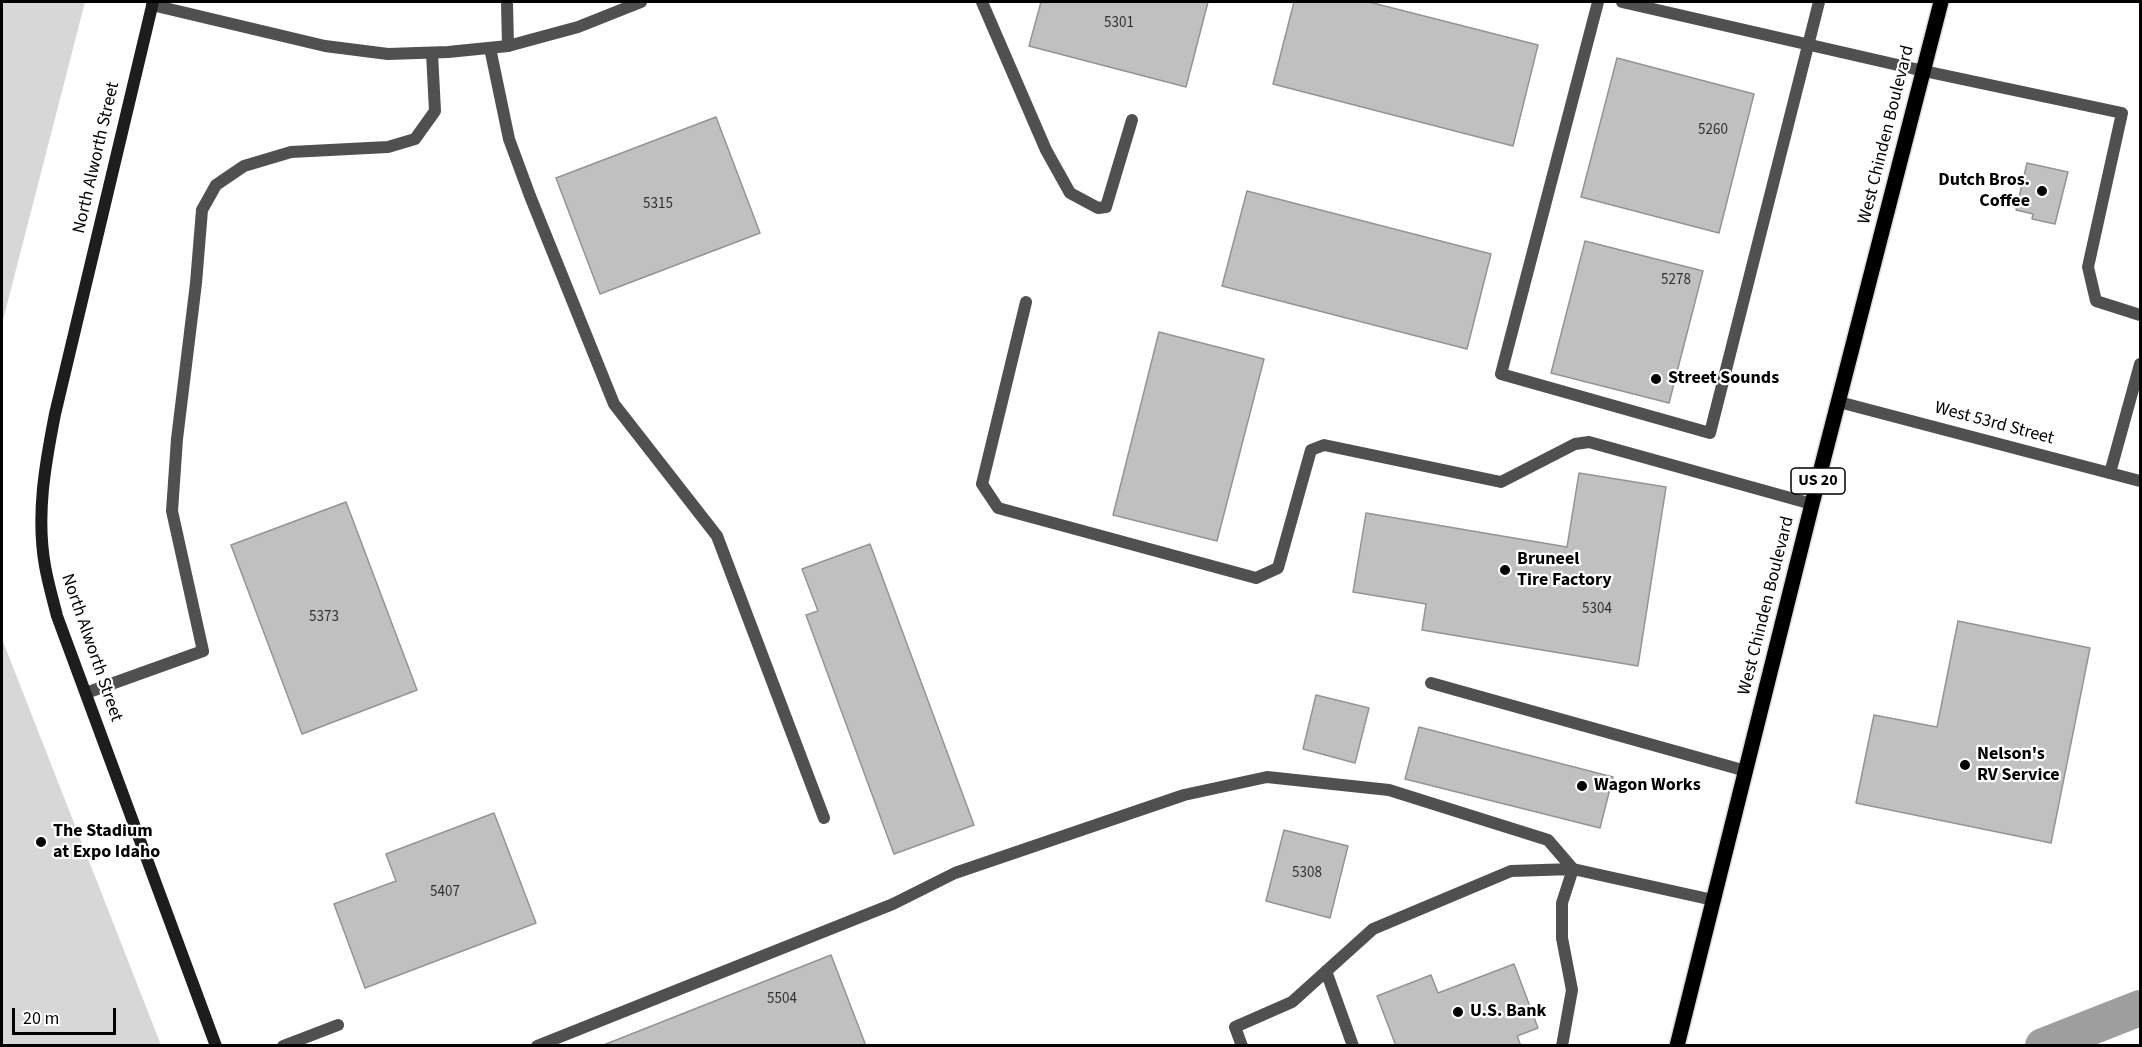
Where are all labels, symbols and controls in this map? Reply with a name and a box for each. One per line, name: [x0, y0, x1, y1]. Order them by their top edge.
house number: 5301: [1104, 15, 1134, 33]
street label: West Chinden Boulevard: [1854, 43, 1920, 227]
street label: North Alworth Street: [69, 80, 125, 236]
house number: 5260: [1698, 122, 1728, 140]
place label: Dutch Bros. Coffee: [1938, 170, 2030, 213]
marker: Dutch Bros. Coffee: [2035, 184, 2049, 198]
house number: 5315: [643, 196, 673, 214]
house number: 5278: [1661, 272, 1691, 290]
place label: Street Sounds: [1668, 368, 1779, 390]
marker: Street Sounds: [1649, 372, 1663, 386]
street label: West 53rd Street: [1932, 398, 2056, 450]
road number: US 20: [1791, 468, 1845, 494]
street label: West Chinden Boulevard: [1734, 514, 1800, 698]
place label: Bruneel Tire Factory: [1517, 549, 1612, 592]
marker: Bruneel Tire Factory: [1498, 563, 1512, 577]
street label: North Alworth Street: [56, 571, 126, 725]
house number: 5304: [1582, 601, 1612, 619]
house number: 5373: [309, 609, 339, 627]
place label: Nelson's RV Service: [1977, 744, 2060, 786]
marker: Nelson's RV Service: [1958, 758, 1972, 772]
place label: Wagon Works: [1594, 775, 1701, 797]
marker: Wagon Works: [1575, 779, 1589, 793]
place label: The Stadium at Expo Idaho: [53, 821, 160, 864]
marker: The Stadium at Expo Idaho: [34, 835, 48, 849]
house number: 5308: [1292, 865, 1322, 883]
house number: 5407: [430, 884, 460, 902]
house number: 5504: [767, 991, 797, 1009]
scale bar: [15, 996, 118, 1034]
place label: U.S. Bank: [1470, 1001, 1546, 1023]
marker: U.S. Bank: [1451, 1005, 1465, 1019]
text: 20 m: [23, 1006, 59, 1031]

